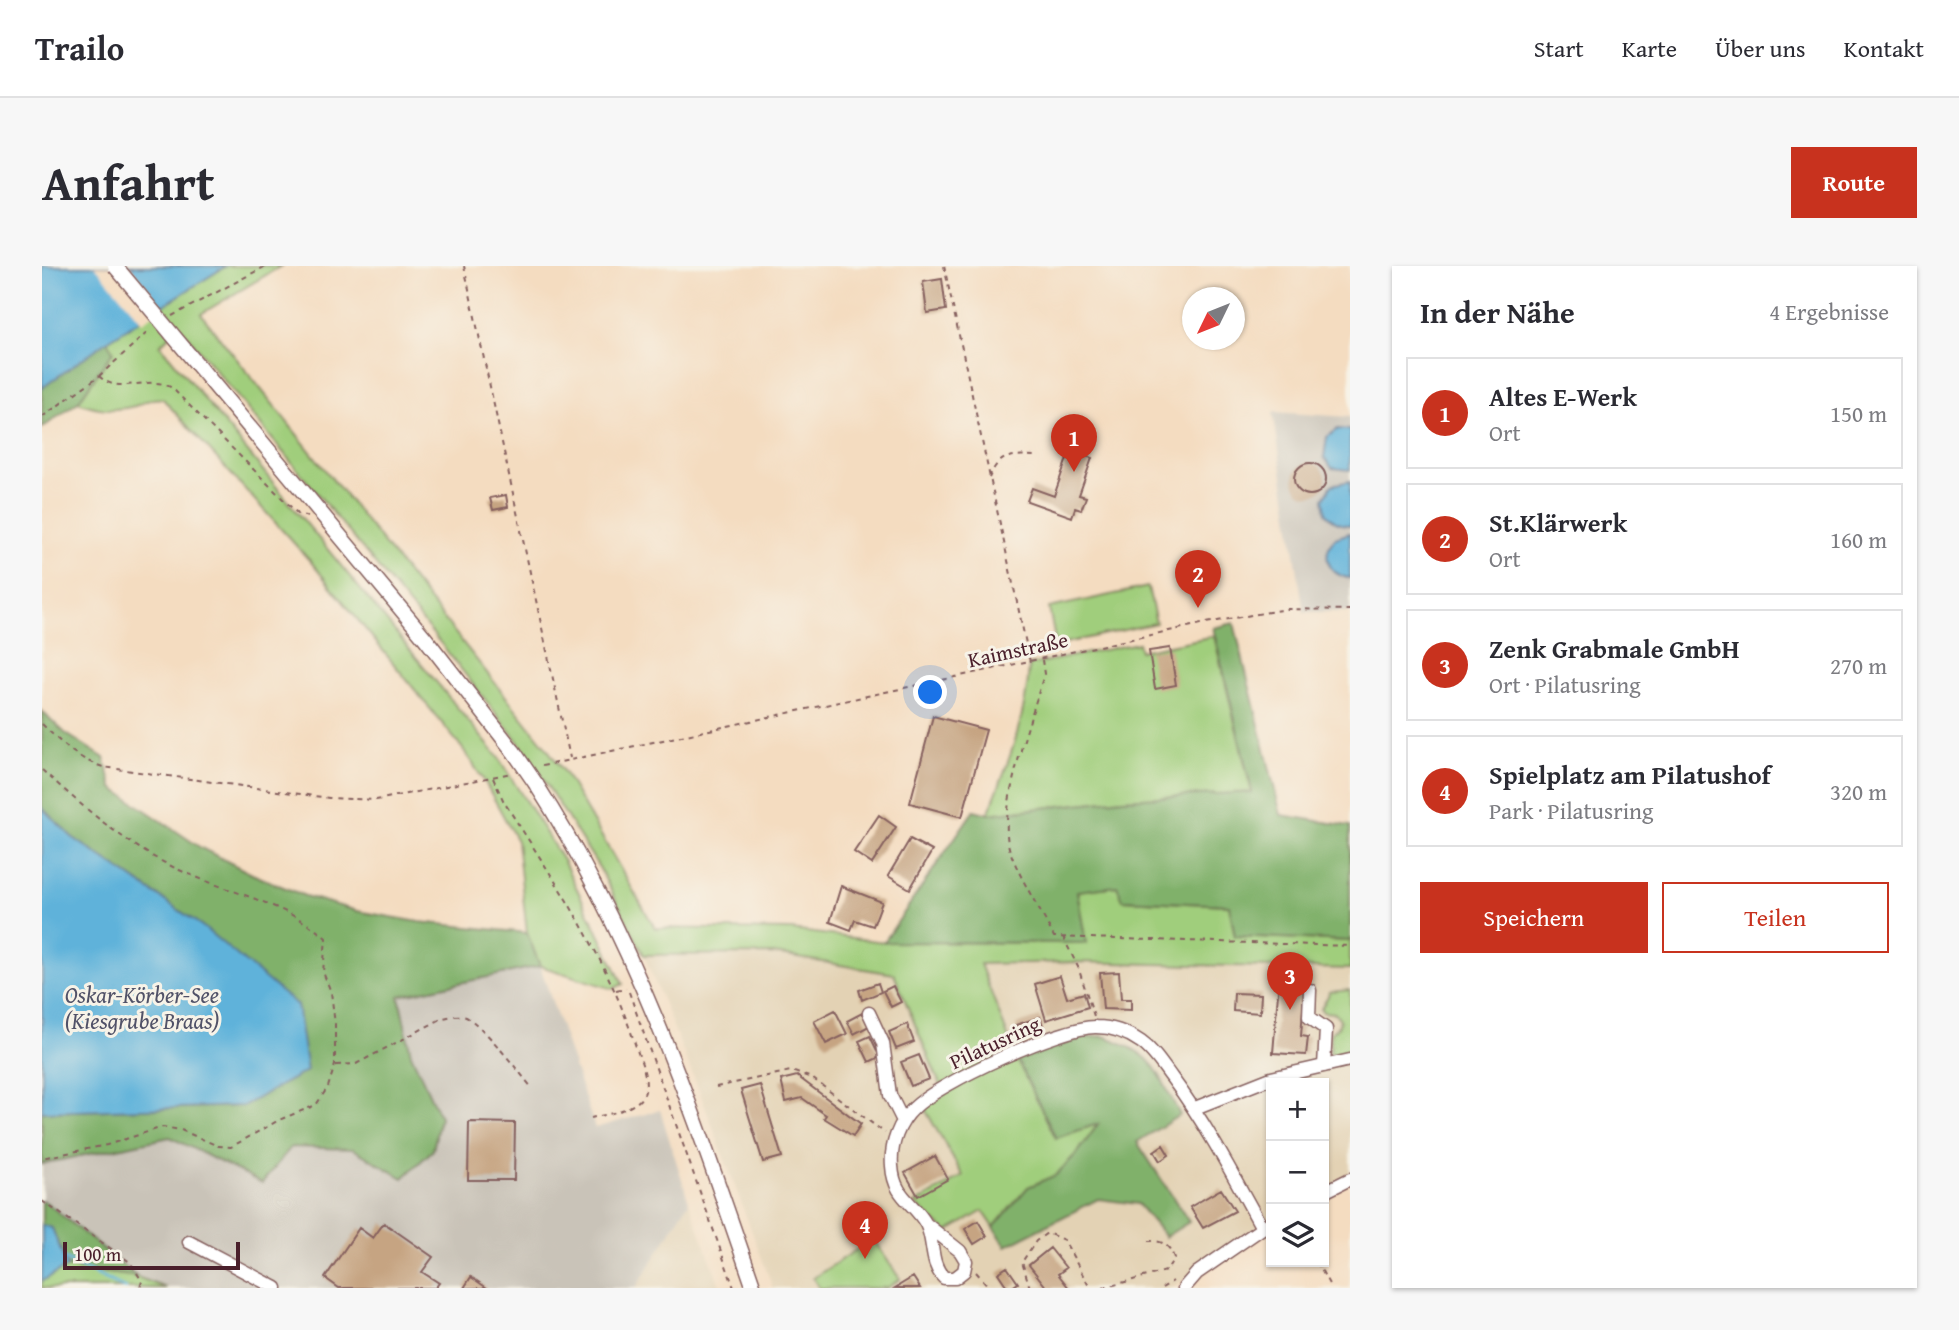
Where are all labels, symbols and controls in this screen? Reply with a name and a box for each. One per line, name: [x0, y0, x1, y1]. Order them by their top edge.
text: Trailo: [35, 24, 124, 72]
text: Start: [1534, 31, 1584, 66]
text: Karte: [1622, 31, 1677, 66]
text: Über uns: [1715, 31, 1806, 66]
text: Kontakt: [1844, 31, 1924, 66]
text: Anfahrt: [42, 146, 215, 218]
button: Route: [1791, 147, 1917, 218]
north arrow: [1182, 287, 1245, 350]
text: In der Nähe: [1420, 290, 1575, 334]
text: 4 Ergebnisse: [1769, 295, 1889, 328]
text: Altes E-Werk: [1489, 377, 1637, 416]
text: 1: [1439, 397, 1451, 430]
text: 150 m: [1830, 397, 1887, 430]
pin: 1: [1051, 414, 1097, 472]
text: Ort: [1489, 416, 1521, 449]
text: St.Klärwerk: [1489, 503, 1627, 542]
text: 2: [1439, 523, 1451, 556]
text: 160 m: [1830, 523, 1887, 556]
text: Ort: [1489, 542, 1521, 575]
pin: 2: [1175, 550, 1221, 608]
street label: Kaimstraße: [965, 624, 1071, 675]
text: Zenk Grabmale GmbH: [1489, 629, 1740, 668]
text: 3: [1439, 649, 1451, 682]
text: 270 m: [1830, 649, 1887, 682]
text: Ort · Pilatusring: [1489, 668, 1641, 701]
your location: [913, 675, 947, 709]
text: Spielplatz am Pilatushof: [1489, 755, 1771, 794]
text: 4: [1439, 775, 1451, 808]
text: 320 m: [1830, 775, 1887, 808]
text: Park · Pilatusring: [1489, 794, 1653, 827]
button: Speichern: [1420, 882, 1648, 953]
button: Teilen: [1662, 882, 1889, 953]
pin: 3: [1267, 952, 1313, 1010]
water label: Oskar-Körber-See (Kiesgrube Braas): [65, 978, 219, 1037]
street label: Pilatusring: [944, 1008, 1046, 1077]
map controls: [1266, 1078, 1329, 1267]
button: +: [1266, 1078, 1329, 1141]
button: −: [1266, 1141, 1329, 1204]
pin: 4: [842, 1201, 888, 1259]
button: layers: [1266, 1204, 1329, 1267]
scale bar: [63, 1239, 240, 1271]
text: 100 m: [74, 1240, 121, 1268]

